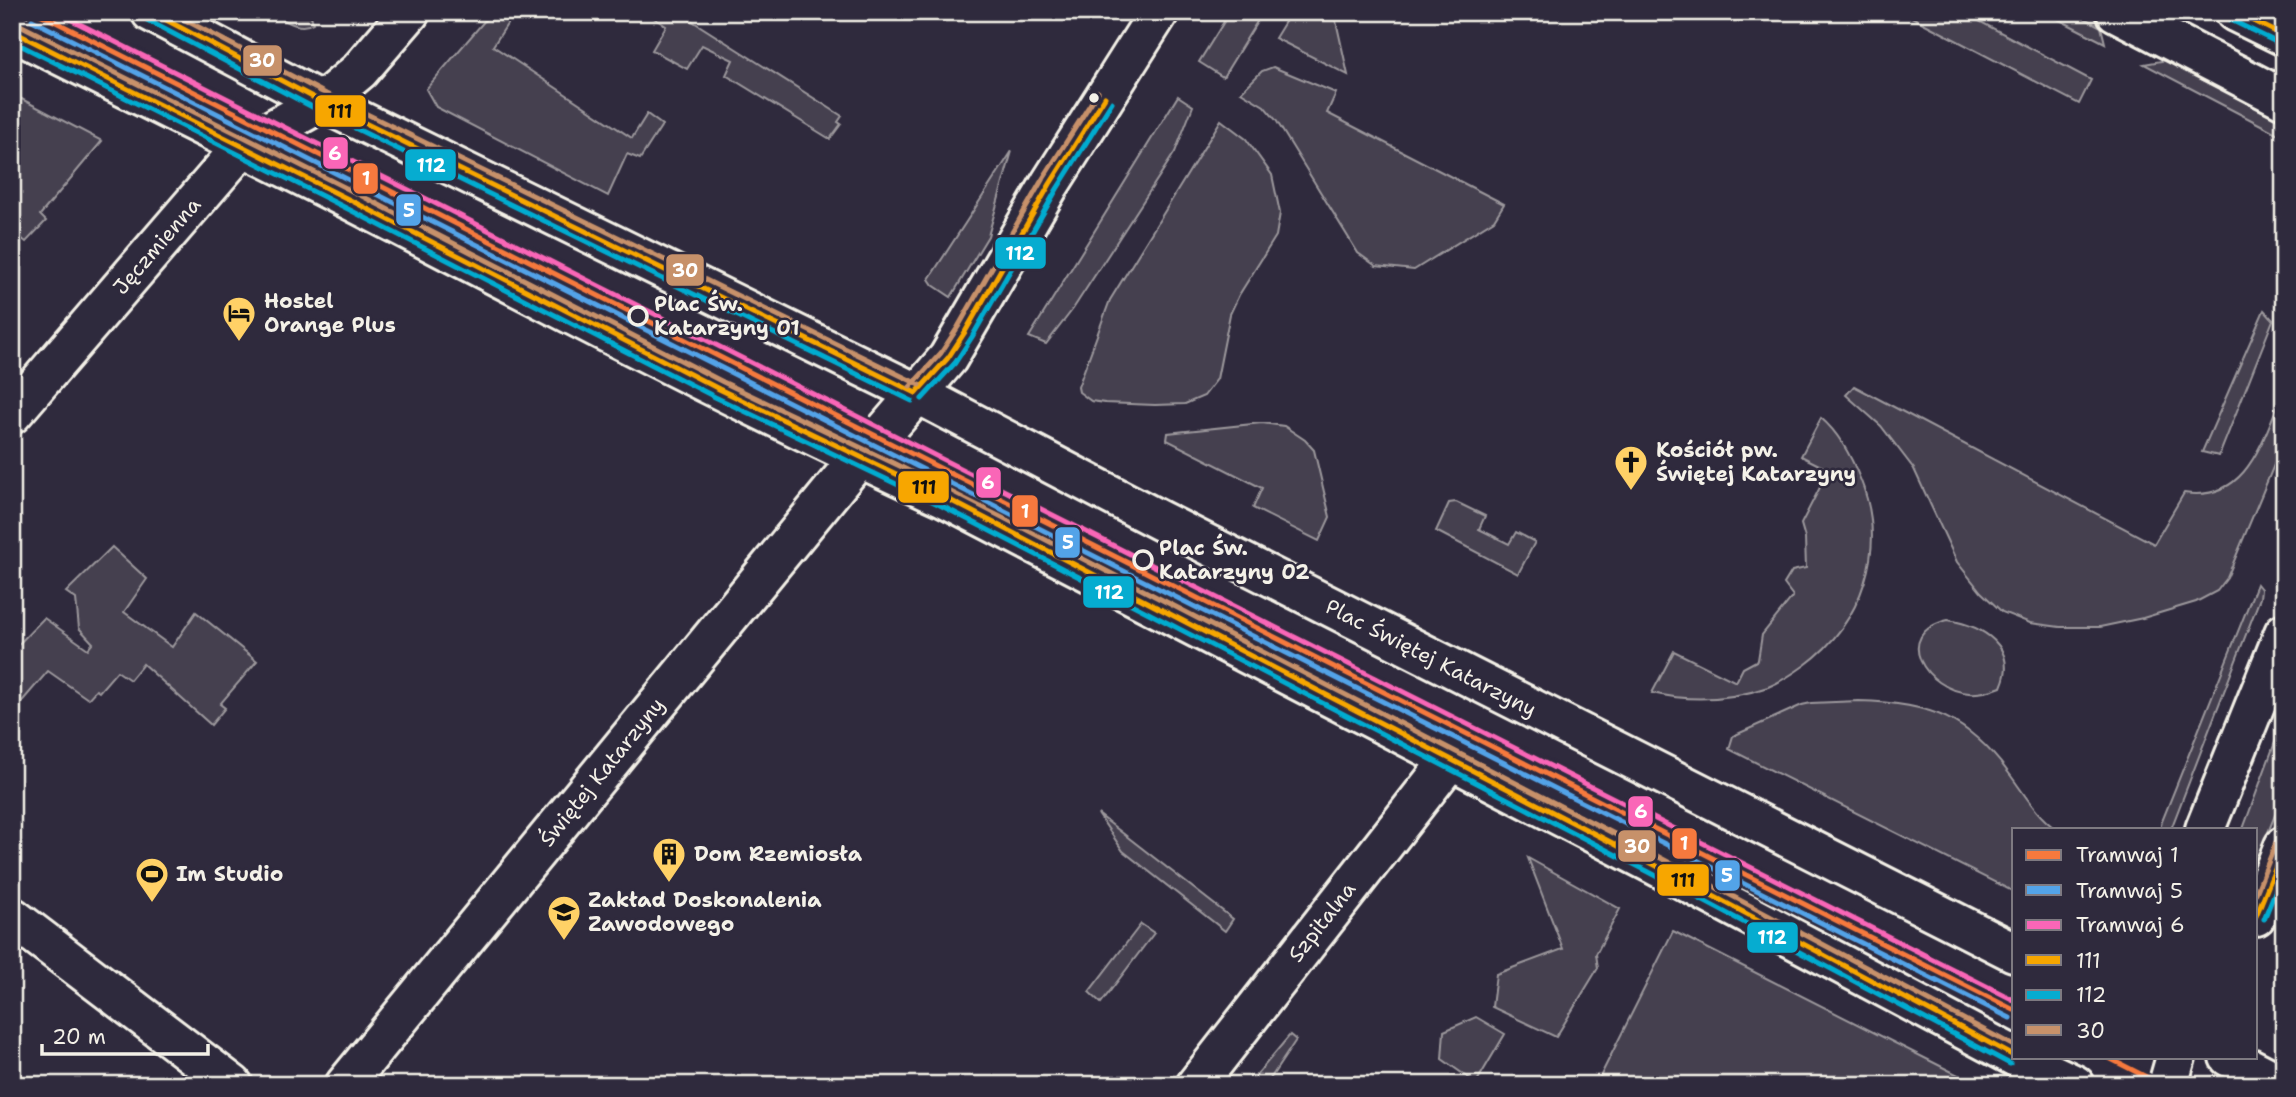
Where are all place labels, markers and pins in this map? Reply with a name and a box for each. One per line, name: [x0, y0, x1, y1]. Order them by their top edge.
unlabelled marker: [1087, 91, 1101, 105]
place label: Hostel Orange Plus: [264, 287, 396, 339]
place label: Plac Św. Katarzyny 01: [654, 289, 800, 342]
hotel icon: Hostel Orange Plus: [220, 294, 258, 343]
marker: Plac Św. Katarzyny 01: [628, 306, 648, 326]
place label: Kościół pw. Świętej Katarzyny: [1656, 436, 1856, 488]
church icon: Kościół pw. Świętej Katarzyny: [1612, 443, 1650, 492]
place label: Plac Św. Katarzyny 02: [1159, 533, 1310, 586]
marker: Plac Św. Katarzyny 02: [1133, 550, 1153, 570]
building icon: Dom Rzemiosła: [650, 835, 688, 884]
place label: Dom Rzemiosła: [694, 840, 863, 868]
sports icon: Im Studio: [133, 855, 171, 904]
place label: Im Studio: [176, 860, 283, 888]
place label: Zakład Doskonalenia Zawodowego: [588, 886, 822, 938]
school or university icon: Zakład Doskonalenia Zawodowego: [545, 893, 583, 942]

